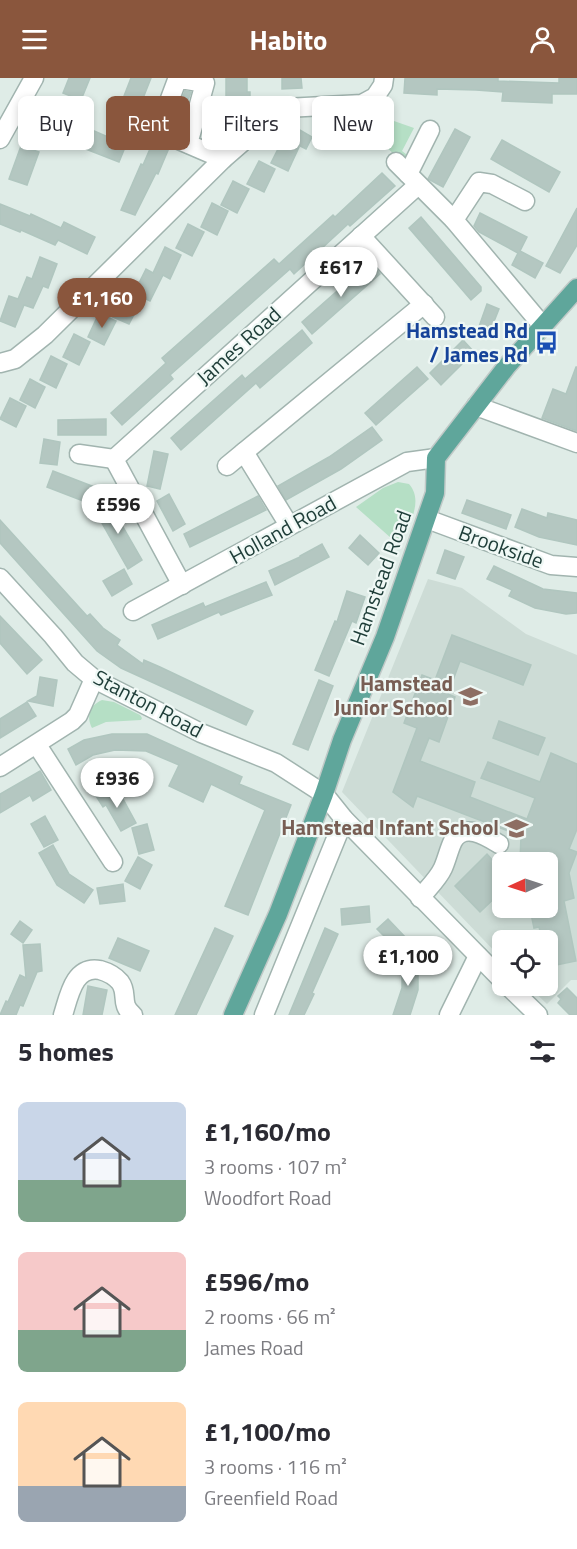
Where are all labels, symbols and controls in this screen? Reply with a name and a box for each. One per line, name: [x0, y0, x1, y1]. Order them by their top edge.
text: Habito: [250, 19, 327, 60]
icon: menu: [18, 23, 51, 56]
icon: person: [526, 23, 559, 56]
chip: Buy: [18, 96, 94, 150]
chip: Rent: [106, 96, 190, 150]
chip: Filters: [202, 96, 300, 150]
chip: New: [312, 96, 394, 150]
pin: £617: [305, 247, 377, 298]
text: £617: [319, 251, 363, 282]
pin: £1,160: [53, 278, 151, 329]
text: £1,160: [71, 282, 133, 313]
street label: James Road: [189, 298, 288, 392]
place label: Hamstead Rd / James Rd: [406, 314, 528, 370]
bus stop icon: Hamstead Rd / James Rd: [533, 330, 559, 356]
pin: £596: [82, 484, 154, 535]
street label: Holland Road: [223, 487, 342, 572]
text: £596: [96, 488, 140, 519]
street label: Hamstead Road: [341, 506, 419, 650]
street label: Brookside: [454, 516, 548, 576]
street label: Stanton Road: [88, 661, 209, 745]
place label: Hamstead Junior School: [334, 667, 453, 723]
school or university icon: Hamstead Junior School: [458, 683, 484, 709]
pin: £936: [81, 758, 153, 809]
text: £936: [95, 762, 139, 793]
place label: Hamstead Infant School: [281, 811, 499, 843]
school or university icon: Hamstead Infant School: [504, 815, 530, 841]
north arrow: [492, 852, 558, 918]
map controls: [492, 852, 558, 996]
button: locate: [492, 930, 558, 996]
pin: £1,100: [359, 936, 457, 987]
text: £1,100: [377, 940, 439, 971]
text: 5 homes: [18, 1032, 114, 1071]
icon: filters: [526, 1035, 559, 1068]
text: £1,160/mo: [204, 1112, 331, 1151]
icon: home: [66, 1126, 138, 1198]
text: 3 rooms · 107 m²: [204, 1151, 347, 1182]
text: Woodfort Road: [204, 1182, 332, 1213]
text: £596/mo: [204, 1262, 309, 1301]
icon: home: [66, 1276, 138, 1348]
text: 2 rooms · 66 m²: [204, 1301, 336, 1332]
text: James Road: [204, 1332, 304, 1363]
text: £1,100/mo: [204, 1412, 331, 1451]
icon: home: [66, 1426, 138, 1498]
text: 3 rooms · 116 m²: [204, 1451, 347, 1482]
text: Greenfield Road: [204, 1482, 338, 1513]

